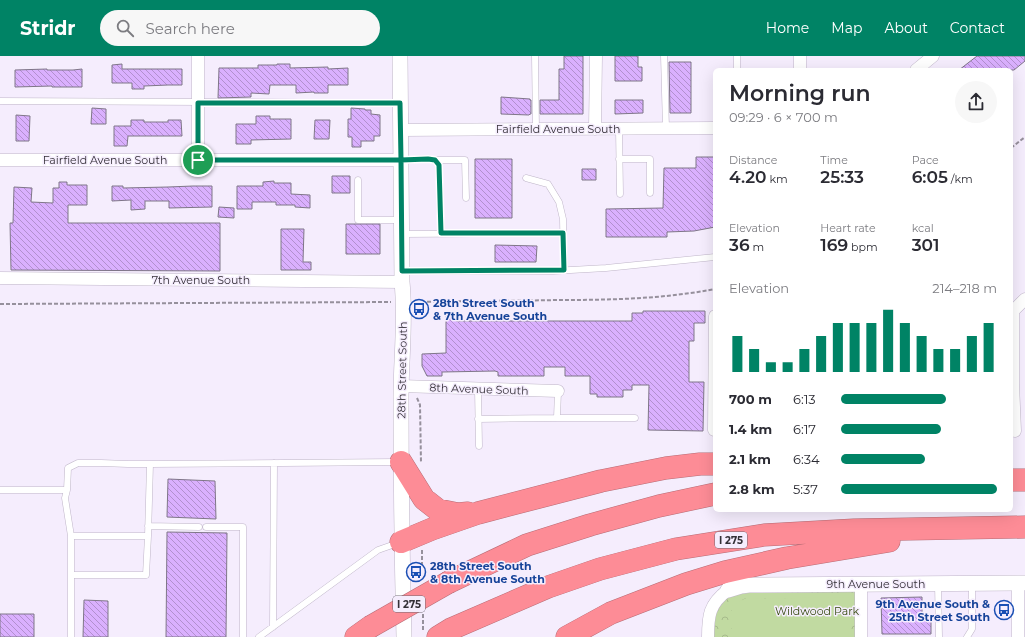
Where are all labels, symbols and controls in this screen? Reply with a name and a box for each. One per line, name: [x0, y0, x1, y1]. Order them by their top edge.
search box: [100, 10, 380, 46]
text: Stridr: [20, 17, 76, 40]
icon: search: [114, 17, 136, 39]
text: Search here: [146, 19, 235, 38]
text: Home: [766, 19, 809, 37]
text: Map: [831, 19, 862, 37]
text: About: [884, 19, 928, 37]
text: Contact: [950, 19, 1005, 37]
text: Morning run: [729, 80, 870, 107]
button: share: [955, 81, 997, 123]
text: 09:29 · 6 × 700 m: [729, 109, 838, 125]
street label: Fairfield Avenue South: [496, 122, 620, 136]
pin: [181, 143, 215, 177]
icon: arrive: [187, 149, 209, 171]
street label: Fairfield Avenue South: [43, 153, 167, 167]
text: Distance: [729, 153, 777, 167]
text: Time: [820, 153, 848, 167]
text: Pace: [912, 153, 939, 167]
text: 4.20: [729, 167, 767, 187]
text: 25:33: [820, 167, 864, 187]
text: 6:05: [912, 167, 948, 187]
text: km: [767, 172, 788, 186]
text: /km: [948, 172, 973, 186]
text: Elevation: [729, 221, 780, 235]
text: Heart rate: [820, 221, 876, 235]
text: kcal: [912, 221, 934, 235]
text: 36: [729, 235, 750, 255]
text: 169: [820, 235, 848, 255]
text: 301: [912, 235, 939, 255]
text: m: [750, 240, 764, 254]
text: bpm: [848, 240, 878, 254]
street label: 7th Avenue South: [152, 273, 250, 287]
text: Elevation: [729, 280, 789, 296]
text: 214–218 m: [932, 280, 997, 296]
place label: 28th Street South & 7th Avenue South: [433, 296, 547, 323]
bus stop icon: 28th Street South & 7th Avenue South: [408, 298, 430, 320]
street label: 28th Street South: [394, 321, 410, 419]
street label: 8th Avenue South: [429, 380, 529, 398]
text: 700 m: [729, 391, 772, 407]
text: 6:13: [793, 391, 816, 407]
text: 1.4 km: [729, 421, 772, 437]
text: 6:17: [793, 421, 816, 437]
text: 2.1 km: [729, 451, 771, 467]
text: 6:34: [793, 451, 820, 467]
text: 2.8 km: [729, 481, 775, 497]
text: 5:37: [793, 481, 818, 497]
road number: I 275: [715, 532, 747, 548]
place label: 28th Street South & 8th Avenue South: [430, 559, 545, 586]
bus stop icon: 28th Street South & 8th Avenue South: [405, 561, 427, 583]
street label: 9th Avenue South: [827, 577, 925, 591]
road number: I 275: [393, 596, 425, 612]
place label: 9th Avenue South & 25th Street South: [875, 597, 990, 624]
bus stop icon: 9th Avenue South & 25th Street South: [993, 599, 1015, 621]
park label: Wildwood Park: [775, 604, 860, 618]

